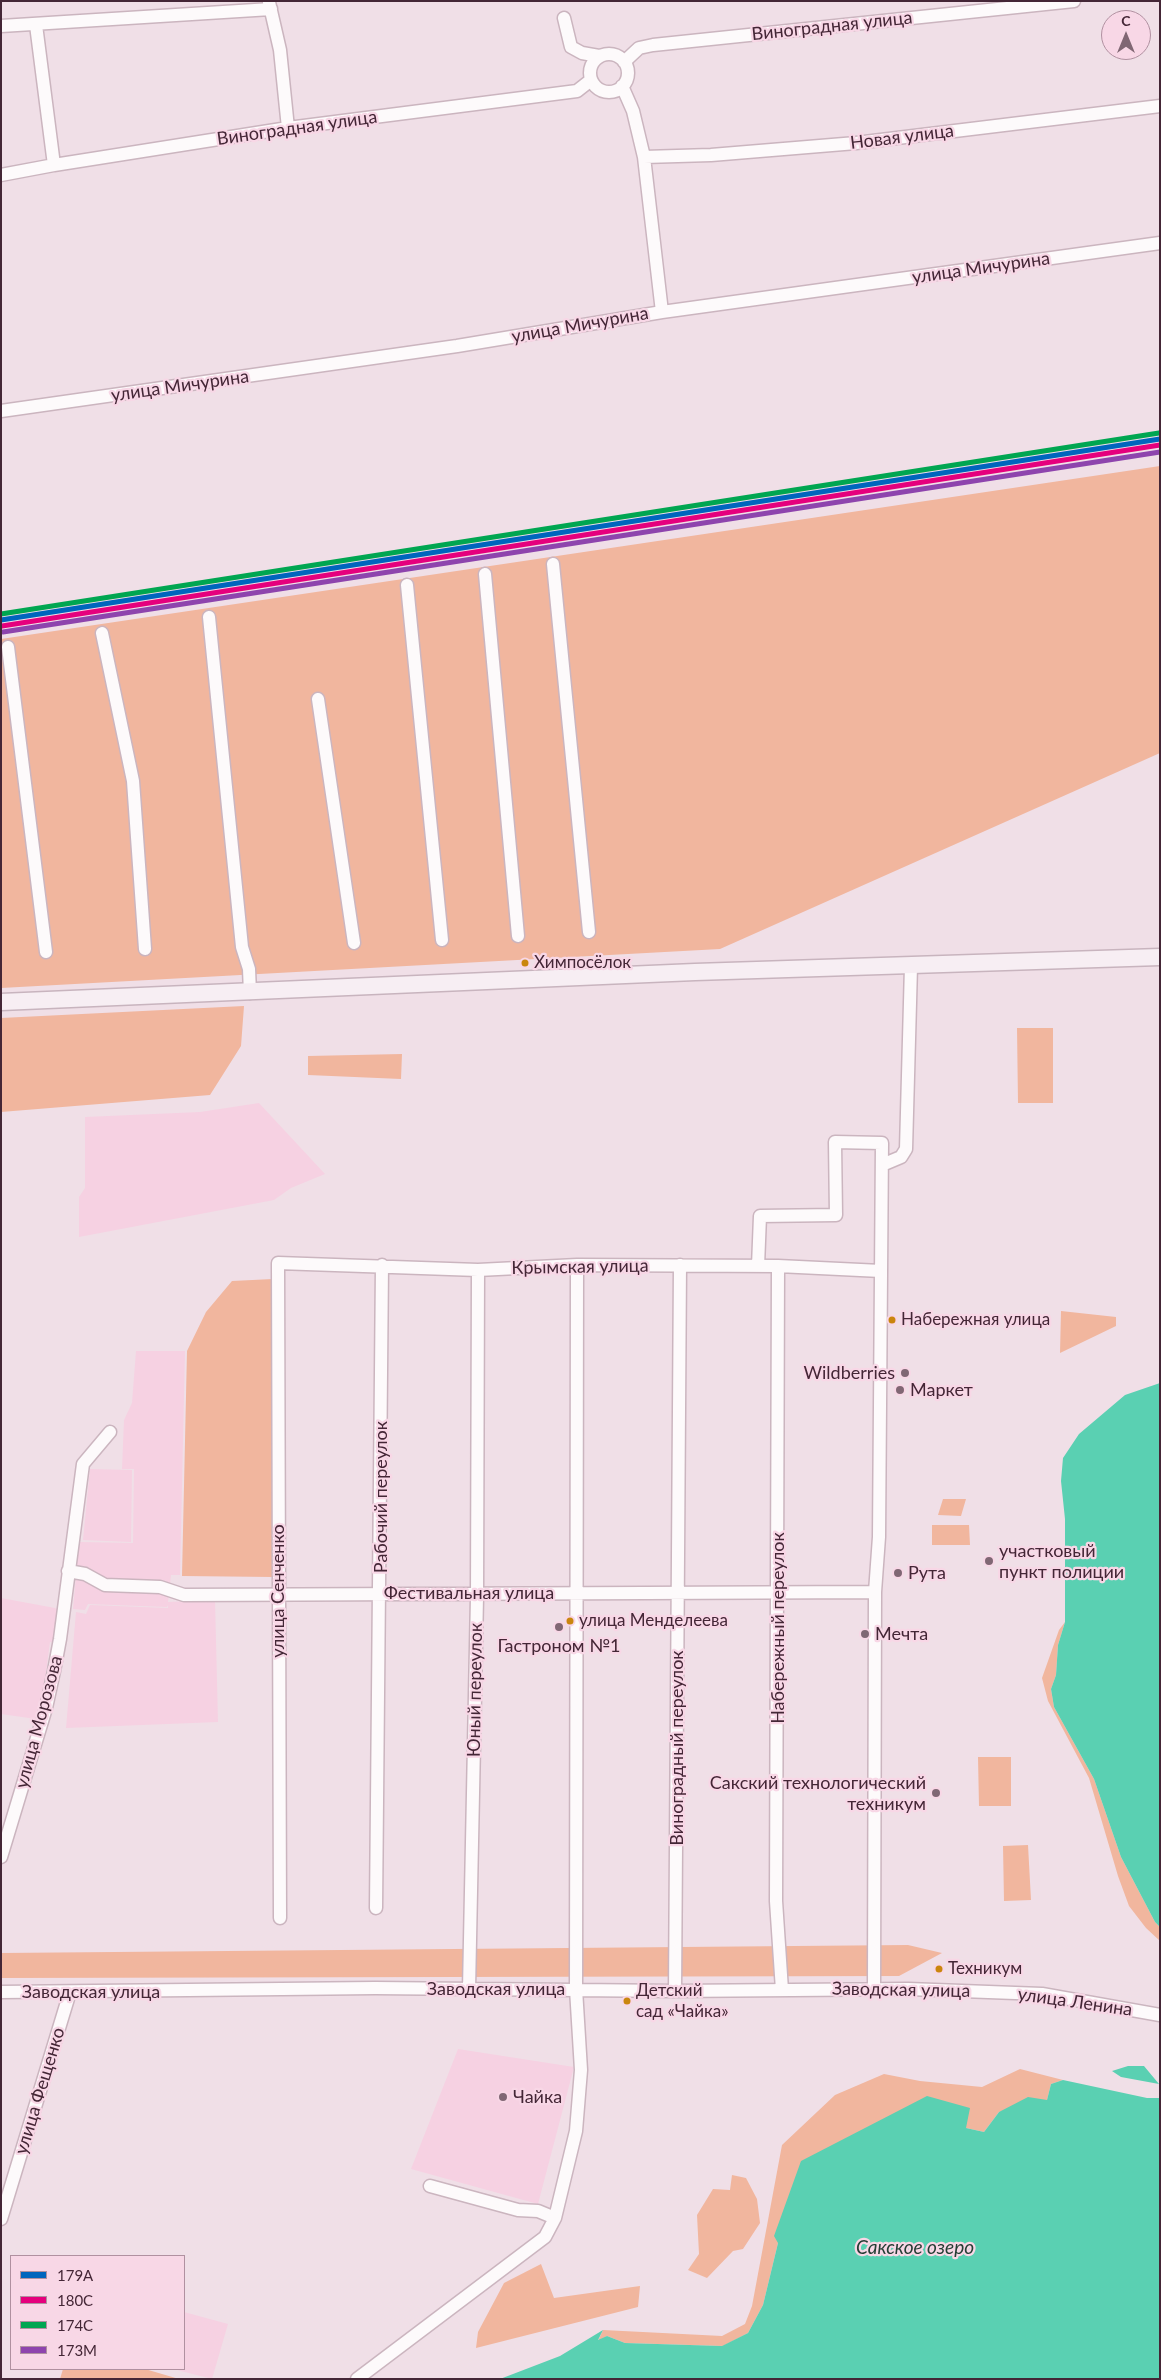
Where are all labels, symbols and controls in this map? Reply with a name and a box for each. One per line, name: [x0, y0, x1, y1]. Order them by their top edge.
street label: Виноградная улица: [751, 7, 913, 45]
north arrow: [1101, 10, 1151, 60]
text: С: [1121, 12, 1131, 29]
street label: Виноградная улица: [216, 106, 378, 150]
street label: Новая улица: [849, 120, 955, 154]
street label: улица Мичурина: [911, 248, 1051, 288]
street label: улица Мичурина: [510, 302, 650, 348]
street label: улица Мичурина: [110, 366, 250, 406]
place label: Химпосёлок: [534, 953, 631, 973]
marker: Химпосёлок: [520, 958, 530, 968]
street label: Крымская улица: [511, 1255, 649, 1279]
place label: Набережная улица: [901, 1310, 1050, 1330]
marker: Набережная улица: [887, 1315, 897, 1325]
place label: Wildberries: [803, 1362, 895, 1384]
marker: Wildberries: [899, 1367, 911, 1379]
place label: Маркет: [910, 1379, 973, 1401]
marker: Маркет: [894, 1384, 906, 1396]
street label: Рабочий переулок: [370, 1421, 392, 1573]
street label: улица Сенченко: [267, 1524, 289, 1658]
street label: Набережный переулок: [767, 1532, 789, 1724]
place label: участковый пункт полиции: [999, 1540, 1124, 1582]
marker: участковый пункт полиции: [983, 1555, 995, 1567]
place label: Рута: [908, 1562, 946, 1584]
marker: Рута: [892, 1567, 904, 1579]
street label: Фестивальная улица: [384, 1582, 554, 1604]
place label: улица Менделеева: [579, 1611, 728, 1631]
marker: улица Менделеева: [565, 1616, 575, 1626]
marker: Гастроном №1: [553, 1621, 565, 1633]
street label: Юный переулок: [463, 1623, 487, 1757]
place label: Мечта: [875, 1623, 928, 1645]
marker: Мечта: [859, 1628, 871, 1640]
place label: Гастроном №1: [498, 1635, 620, 1657]
street label: Виноградный переулок: [666, 1650, 688, 1846]
street label: улица Морозова: [11, 1653, 67, 1791]
place label: Сакский технологический техникум: [710, 1772, 926, 1815]
marker: Сакский технологический техникум: [930, 1787, 942, 1799]
place label: Техникум: [948, 1959, 1022, 1979]
marker: Техникум: [934, 1964, 944, 1974]
street label: Заводская улица: [427, 1978, 565, 2000]
street label: Заводская улица: [832, 1978, 970, 2002]
street label: Заводская улица: [22, 1981, 160, 2003]
place label: Детский сад «Чайка»: [636, 1981, 728, 2021]
street label: улица Ленина: [1016, 1983, 1134, 2021]
marker: Детский сад «Чайка»: [622, 1996, 632, 2006]
street label: улица Фещенко: [10, 2025, 70, 2157]
place label: Чайка: [513, 2086, 562, 2108]
marker: Чайка: [497, 2091, 509, 2103]
water label: Сакское озеро: [856, 2237, 974, 2259]
legend: [10, 2255, 185, 2370]
text: 179А: [57, 2266, 93, 2284]
text: 180С: [57, 2291, 93, 2309]
text: 174С: [57, 2316, 93, 2334]
text: 173М: [57, 2341, 97, 2359]

